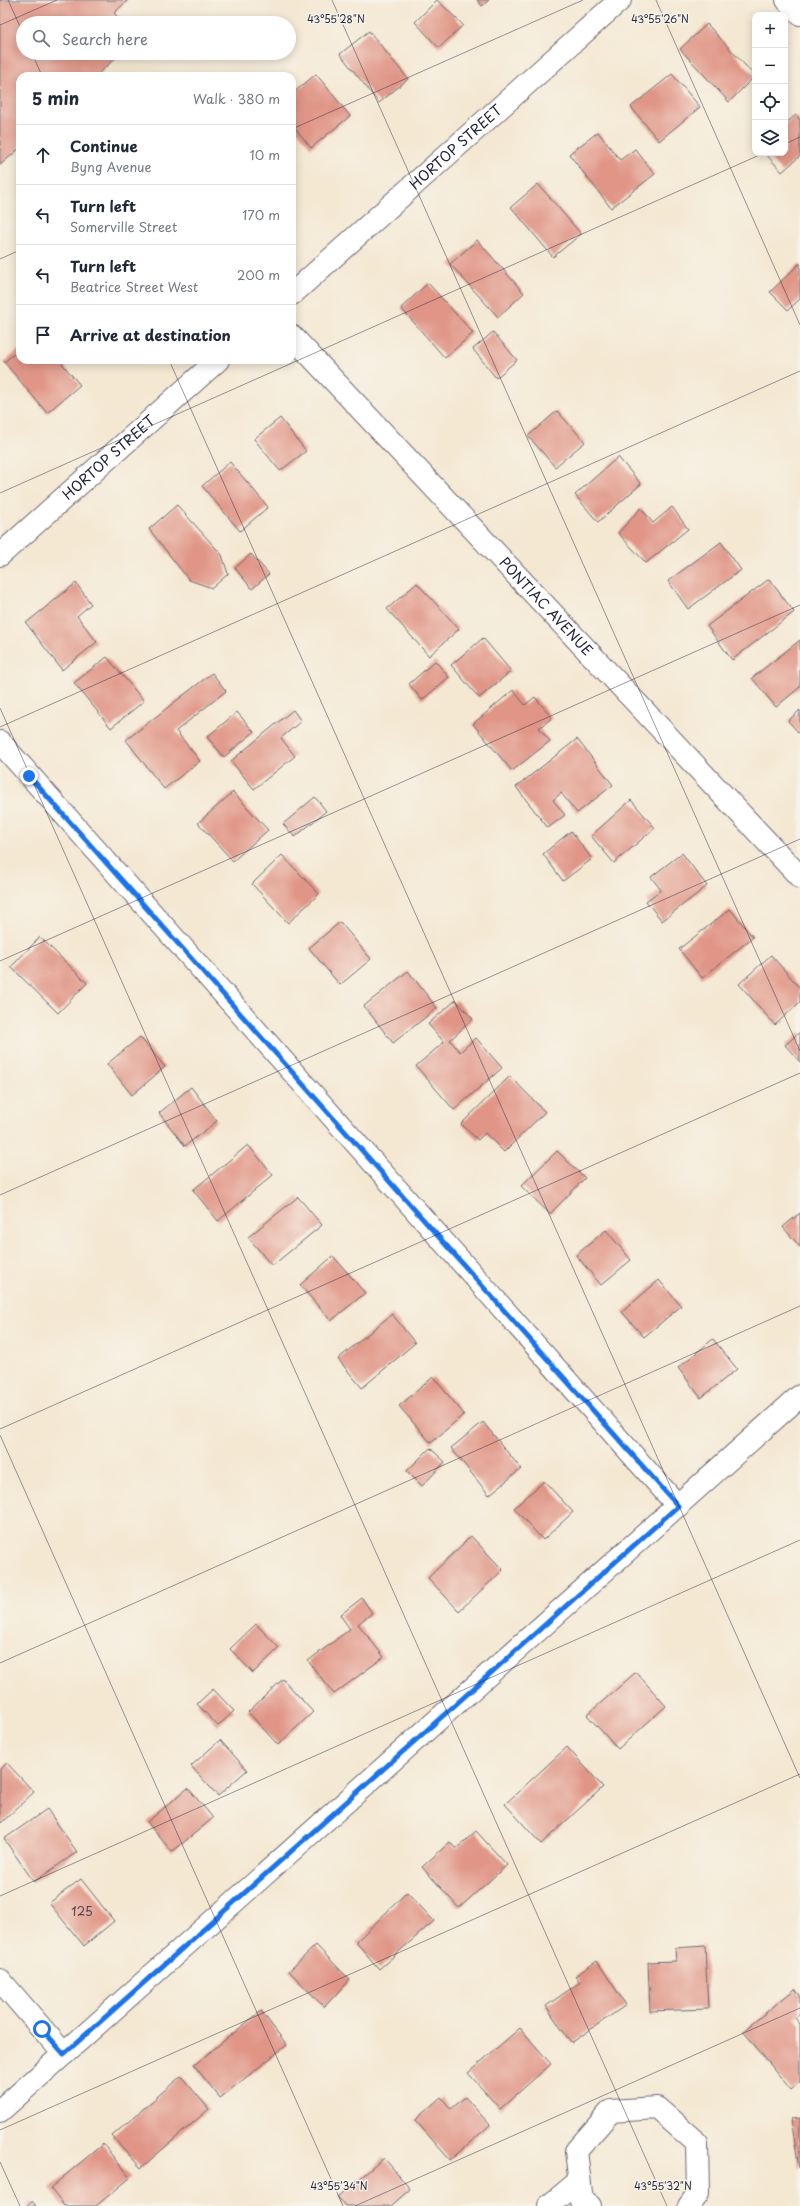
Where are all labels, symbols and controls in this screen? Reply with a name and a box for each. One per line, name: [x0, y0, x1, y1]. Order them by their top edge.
text: 43°55'28"N: [307, 11, 365, 26]
text: 43°55'26"N: [631, 11, 689, 26]
map controls: [752, 12, 788, 156]
button: +: [752, 12, 788, 48]
search box: [16, 16, 296, 60]
icon: search: [30, 27, 52, 49]
text: Search here: [62, 27, 148, 50]
button: −: [752, 48, 788, 84]
button: locate: [752, 84, 788, 120]
text: 5 min: [32, 85, 79, 111]
text: Walk · 380 m: [193, 89, 280, 108]
street label: HORTOP STREET: [404, 99, 507, 194]
button: layers: [752, 120, 788, 156]
text: Continue: [70, 134, 138, 157]
icon: ahead: [32, 144, 54, 166]
text: 10 m: [250, 145, 280, 164]
text: Byng Avenue: [70, 157, 152, 176]
text: Turn left: [70, 194, 136, 217]
icon: left: [32, 204, 54, 226]
text: 170 m: [242, 205, 280, 224]
text: Somerville Street: [70, 217, 177, 236]
text: Turn left: [70, 254, 136, 277]
icon: left: [32, 264, 54, 286]
text: 200 m: [237, 265, 280, 284]
text: Beatrice Street West: [70, 277, 198, 296]
text: Arrive at destination: [70, 323, 231, 346]
icon: arrive: [32, 324, 54, 346]
street label: HORTOP STREET: [57, 410, 160, 505]
street label: PONTIAC AVENUE: [495, 552, 598, 660]
route end: [20, 767, 38, 785]
house number: 125: [71, 1902, 93, 1920]
route start: [33, 2020, 51, 2038]
text: 43°55'34"N: [310, 2178, 368, 2193]
text: 43°55'32"N: [634, 2178, 692, 2193]

